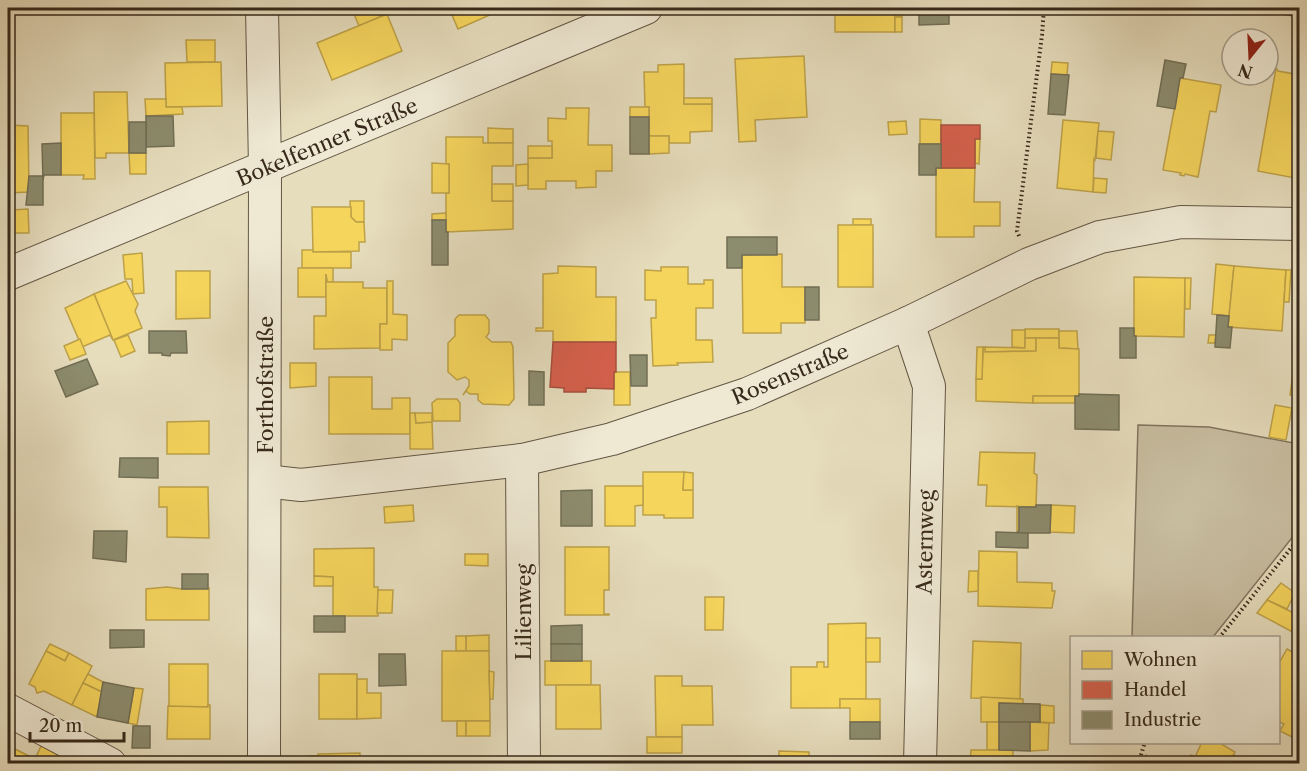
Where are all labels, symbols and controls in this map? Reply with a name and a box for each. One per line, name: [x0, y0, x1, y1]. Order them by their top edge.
north arrow: [1220, 27, 1280, 87]
text: N: [1236, 60, 1255, 83]
street label: Bokelfenner Straße: [233, 93, 421, 191]
street label: Forthofstraße: [253, 316, 278, 454]
street label: Rosenstraße: [728, 338, 852, 410]
street label: Asternweg: [912, 488, 938, 596]
street label: Lilienweg: [511, 563, 536, 660]
legend: [1070, 636, 1280, 744]
text: Wohnen: [1123, 649, 1197, 671]
text: Handel: [1124, 679, 1186, 701]
scale bar: [30, 705, 124, 743]
text: Industrie: [1124, 709, 1201, 731]
text: 20 m: [39, 715, 83, 737]

